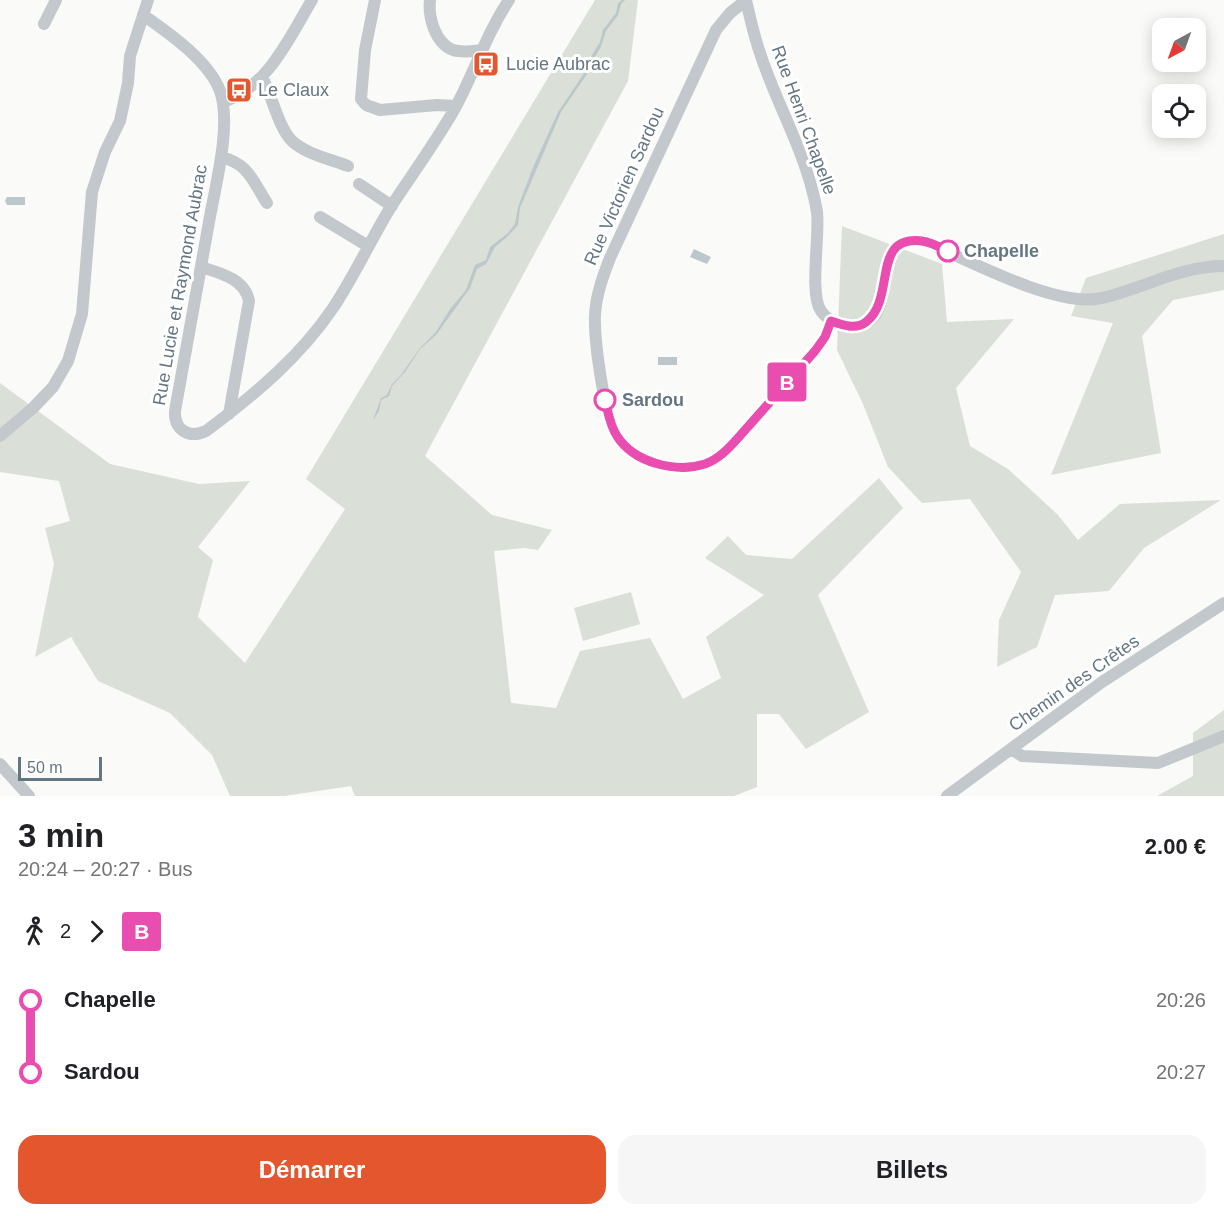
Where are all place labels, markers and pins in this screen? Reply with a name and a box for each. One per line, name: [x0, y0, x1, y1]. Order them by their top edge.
bus stop icon: Lucie Aubrac: [471, 49, 501, 79]
place label: Lucie Aubrac: [506, 54, 610, 74]
bus stop icon: Le Claux: [224, 75, 254, 105]
place label: Le Claux: [258, 80, 329, 100]
marker: Chapelle: [937, 240, 959, 262]
place label: Chapelle: [964, 241, 1039, 261]
marker: Sardou: [594, 389, 616, 411]
place label: Sardou: [622, 390, 684, 410]

